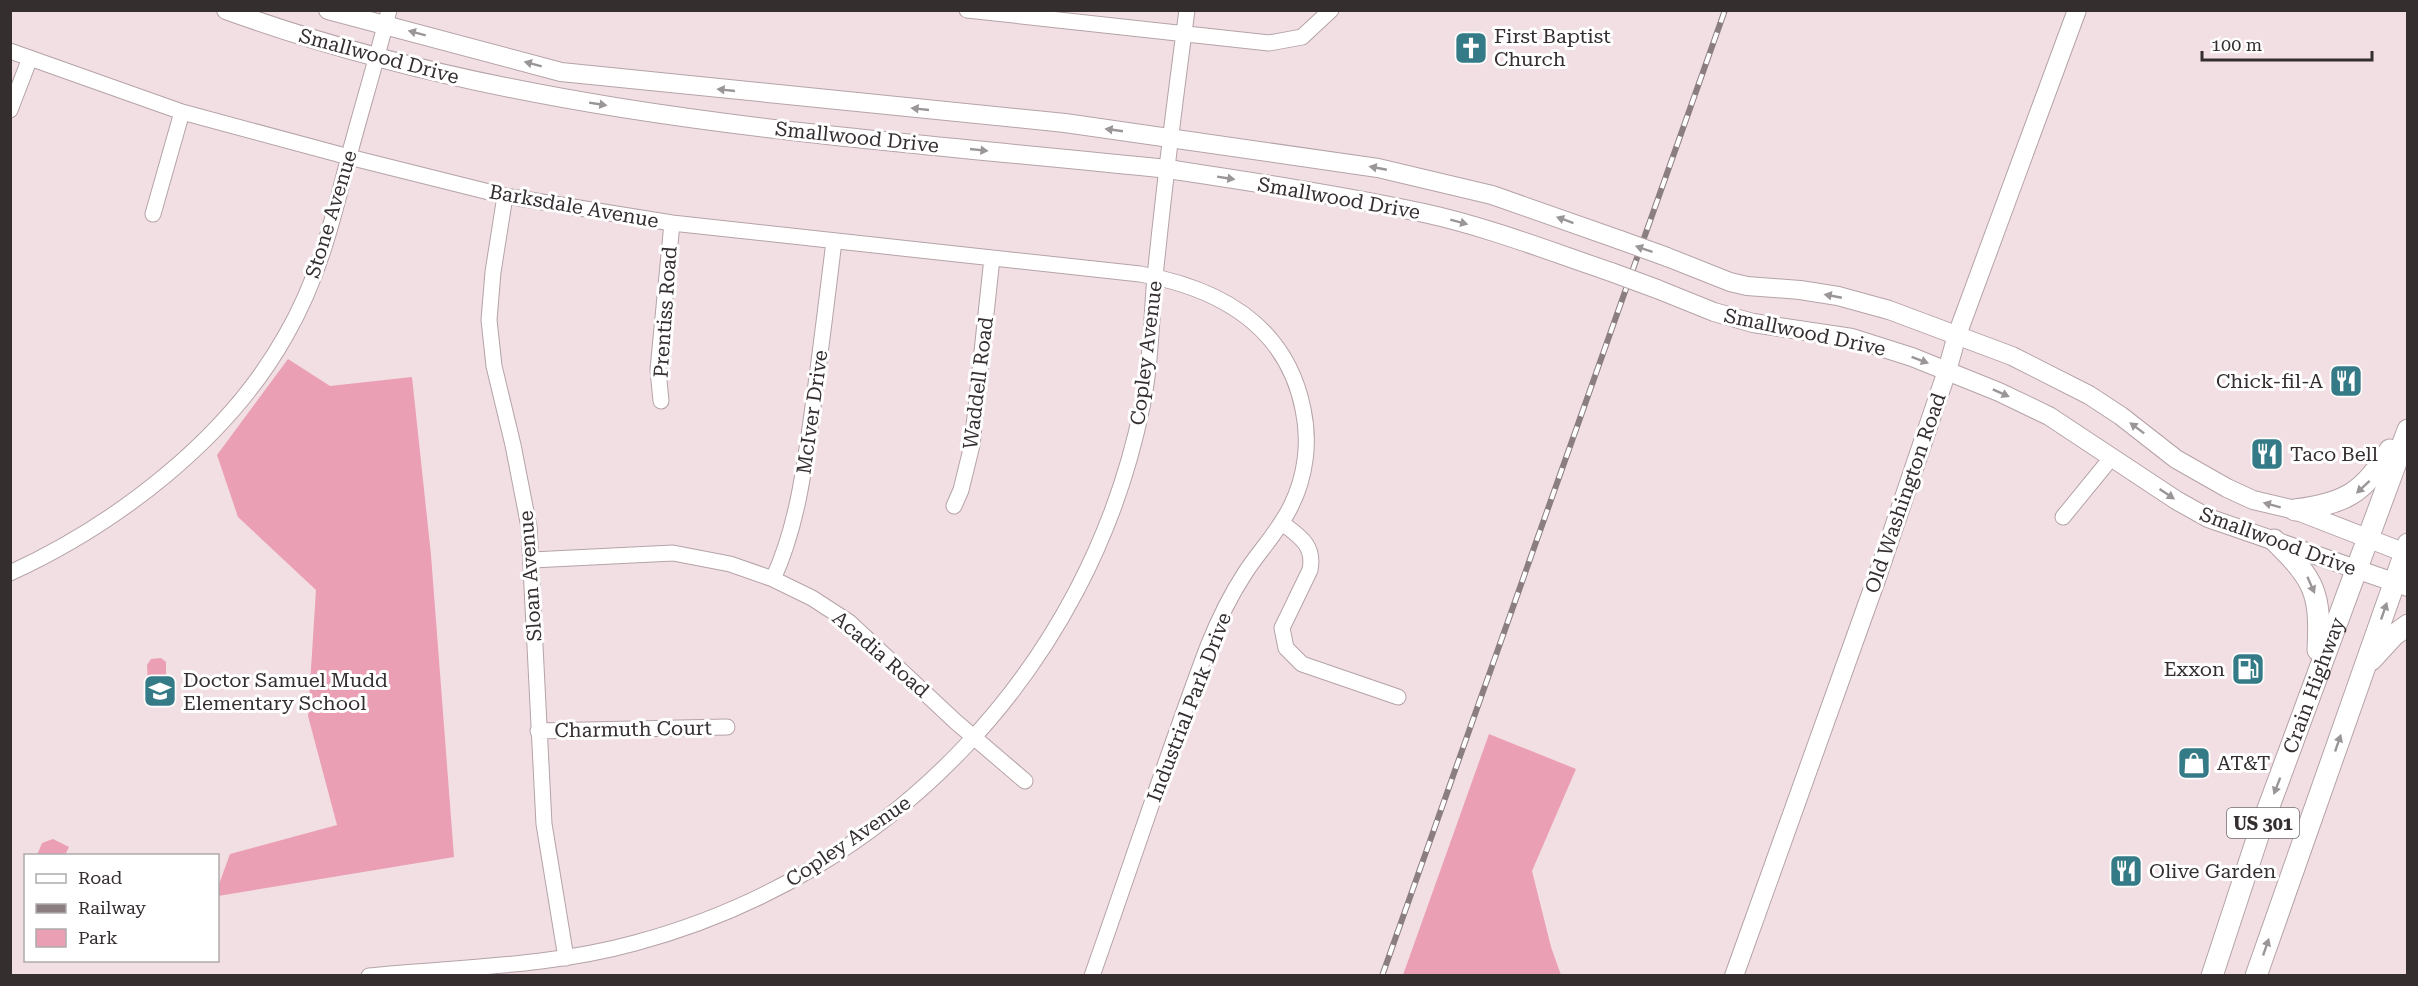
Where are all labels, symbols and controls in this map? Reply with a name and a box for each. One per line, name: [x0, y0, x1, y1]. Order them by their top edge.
street label: Smallwood Drive: [296, 23, 462, 89]
place label: First Baptist Church: [1494, 24, 1611, 71]
scale bar: [2202, 24, 2372, 62]
one-way arrow: [407, 28, 425, 37]
church icon: First Baptist Church: [1453, 30, 1489, 66]
text: 100 m: [2211, 34, 2262, 55]
one-way arrow: [524, 59, 542, 69]
one-way arrow: [716, 85, 735, 95]
one-way arrow: [588, 100, 607, 109]
one-way arrow: [910, 104, 929, 114]
street label: Smallwood Drive: [774, 116, 940, 158]
one-way arrow: [1104, 126, 1123, 135]
one-way arrow: [969, 145, 988, 155]
street label: Stone Avenue: [300, 147, 362, 281]
one-way arrow: [1368, 163, 1387, 172]
street label: Smallwood Drive: [1256, 172, 1422, 224]
one-way arrow: [1217, 174, 1236, 183]
street label: Barksdale Avenue: [487, 179, 661, 233]
one-way arrow: [1556, 215, 1574, 225]
one-way arrow: [1449, 218, 1468, 228]
one-way arrow: [1635, 243, 1653, 253]
street label: Prentiss Road: [648, 245, 682, 379]
street label: Copley Avenue: [1125, 279, 1167, 427]
one-way arrow: [1823, 291, 1842, 300]
street label: Smallwood Drive: [1722, 303, 1888, 361]
street label: Waddell Road: [958, 315, 998, 451]
street label: McIver Drive: [791, 348, 833, 476]
one-way arrow: [1911, 356, 1929, 365]
restaurant icon: Chick-fil-A: [2328, 363, 2364, 399]
place label: Chick-fil-A: [2216, 369, 2323, 393]
one-way arrow: [1993, 389, 2010, 398]
street label: Old Washington Road: [1859, 390, 1951, 596]
one-way arrow: [2129, 422, 2145, 435]
restaurant icon: Taco Bell: [2249, 436, 2285, 472]
place label: Taco Bell: [2290, 442, 2378, 466]
one-way arrow: [2355, 480, 2370, 494]
one-way arrow: [2159, 489, 2176, 500]
one-way arrow: [2263, 500, 2281, 509]
street label: Smallwood Drive: [2197, 502, 2360, 580]
street label: Sloan Avenue: [513, 510, 547, 642]
one-way arrow: [2306, 576, 2315, 593]
one-way arrow: [2379, 602, 2389, 620]
street label: Acadia Road: [828, 606, 934, 703]
street label: Industrial Park Drive: [1142, 609, 1236, 805]
street label: Crain Highway: [2278, 614, 2350, 757]
fuel station icon: Exxon: [2230, 651, 2266, 687]
place label: Exxon: [2164, 657, 2225, 681]
place label: Doctor Samuel Mudd Elementary School: [183, 668, 388, 715]
school or university icon: Doctor Samuel Mudd Elementary School: [142, 673, 178, 709]
street label: Charmuth Court: [554, 716, 712, 742]
one-way arrow: [2333, 734, 2343, 752]
shop icon: AT&T: [2176, 745, 2212, 781]
place label: AT&T: [2217, 751, 2270, 775]
one-way arrow: [2272, 777, 2282, 795]
street label: Copley Avenue: [781, 790, 915, 892]
road number: US 301: [2227, 808, 2299, 838]
restaurant icon: Olive Garden: [2108, 853, 2144, 889]
legend: [24, 854, 219, 962]
place label: Olive Garden: [2149, 859, 2276, 883]
text: Road: [78, 867, 123, 888]
text: Railway: [78, 897, 146, 918]
text: Park: [78, 927, 118, 948]
one-way arrow: [2261, 938, 2271, 956]

